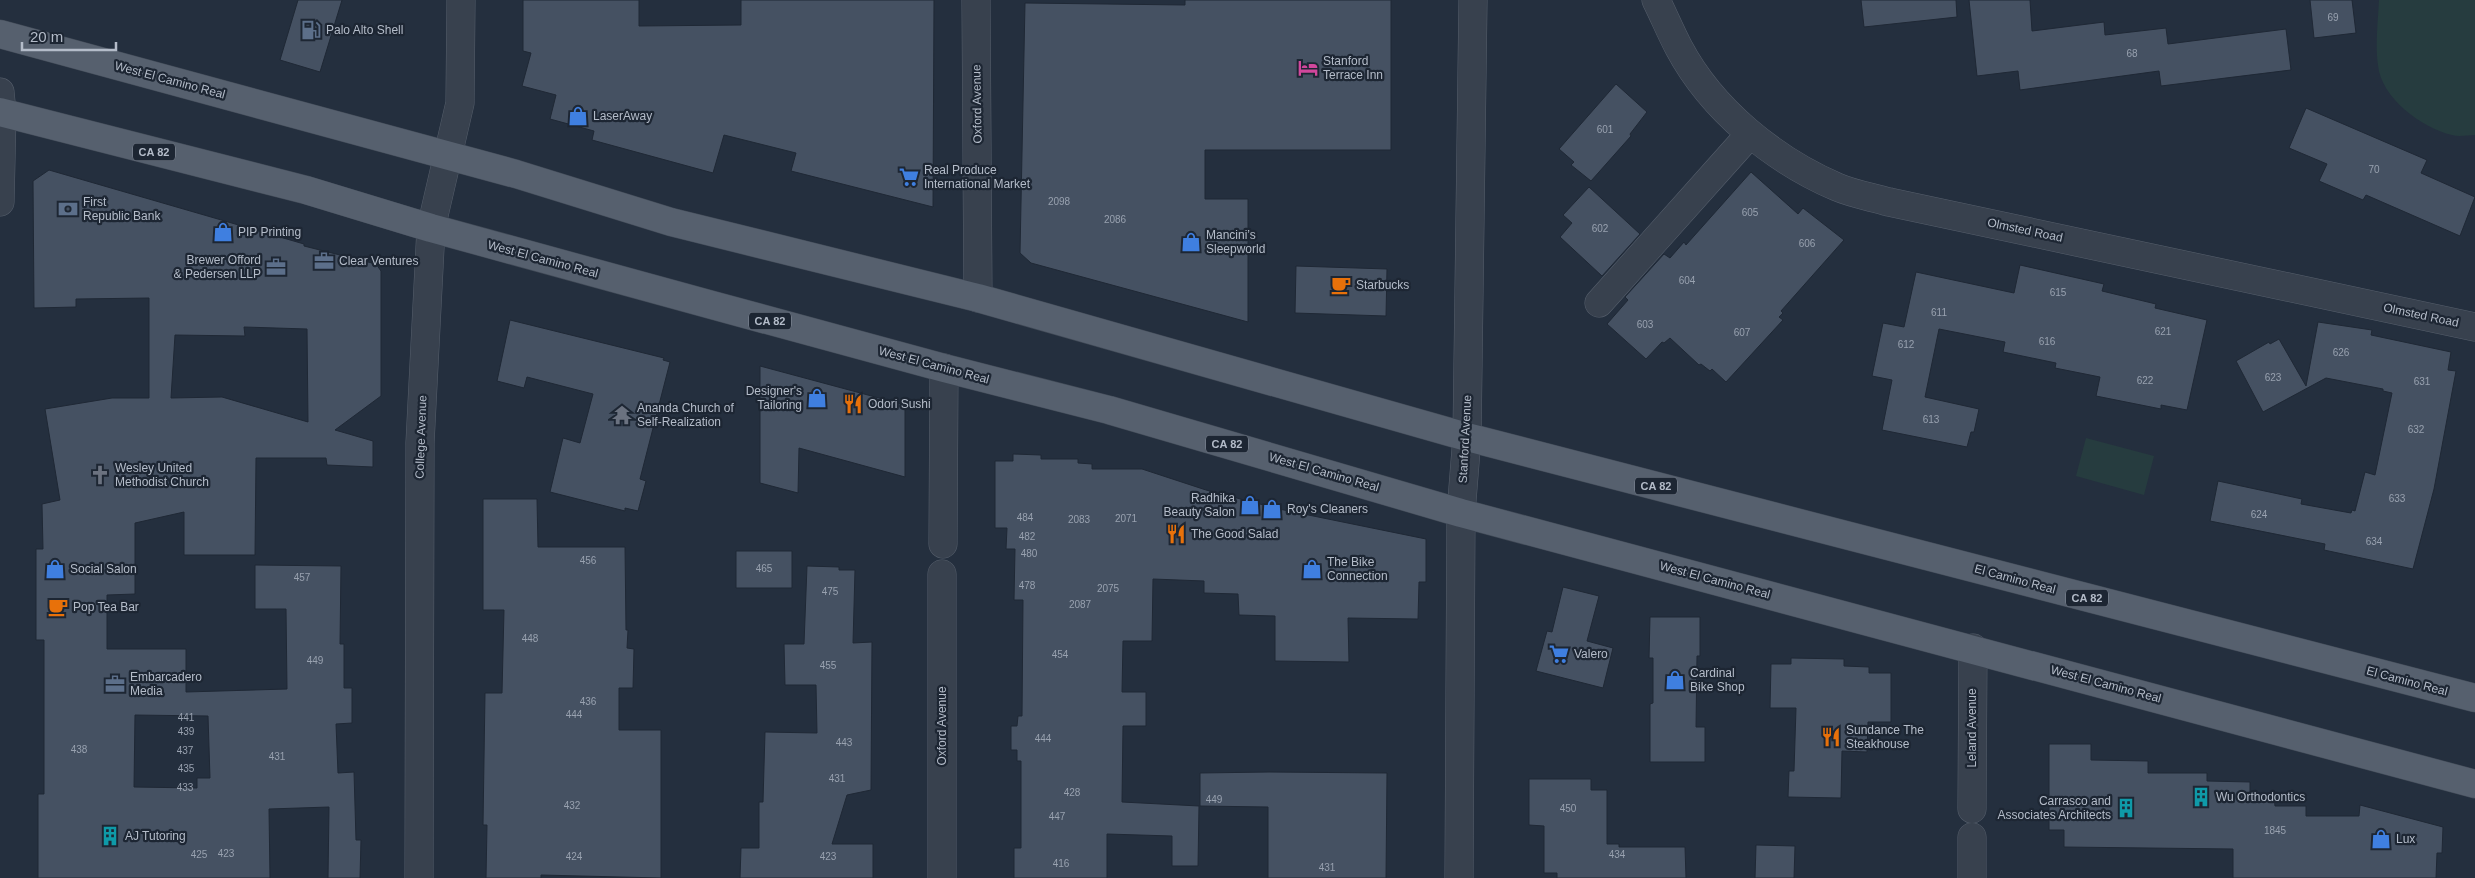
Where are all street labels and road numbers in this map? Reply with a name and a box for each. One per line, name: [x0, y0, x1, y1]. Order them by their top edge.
street label: West El Camino Real: [113, 59, 227, 101]
street label: Oxford Avenue: [969, 64, 985, 144]
road number: CA 82: [133, 144, 175, 160]
street label: Olmsted Road: [1986, 215, 2064, 245]
street label: West El Camino Real: [486, 238, 600, 280]
street label: Olmsted Road: [2382, 300, 2460, 330]
road number: CA 82: [749, 312, 791, 330]
street label: West El Camino Real: [877, 344, 991, 386]
street label: Stanford Avenue: [1456, 394, 1474, 484]
street label: College Avenue: [413, 395, 429, 479]
road number: CA 82: [1206, 436, 1248, 452]
street label: West El Camino Real: [1267, 450, 1381, 494]
road number: CA 82: [1635, 478, 1677, 494]
street label: West El Camino Real: [1658, 559, 1772, 601]
street label: El Camino Real: [1973, 561, 2057, 597]
road number: CA 82: [2066, 590, 2108, 606]
street label: West El Camino Real: [2049, 663, 2163, 705]
street label: El Camino Real: [2365, 663, 2449, 699]
street label: Oxford Avenue: [935, 686, 949, 766]
street label: Leland Avenue: [1965, 688, 1979, 768]

